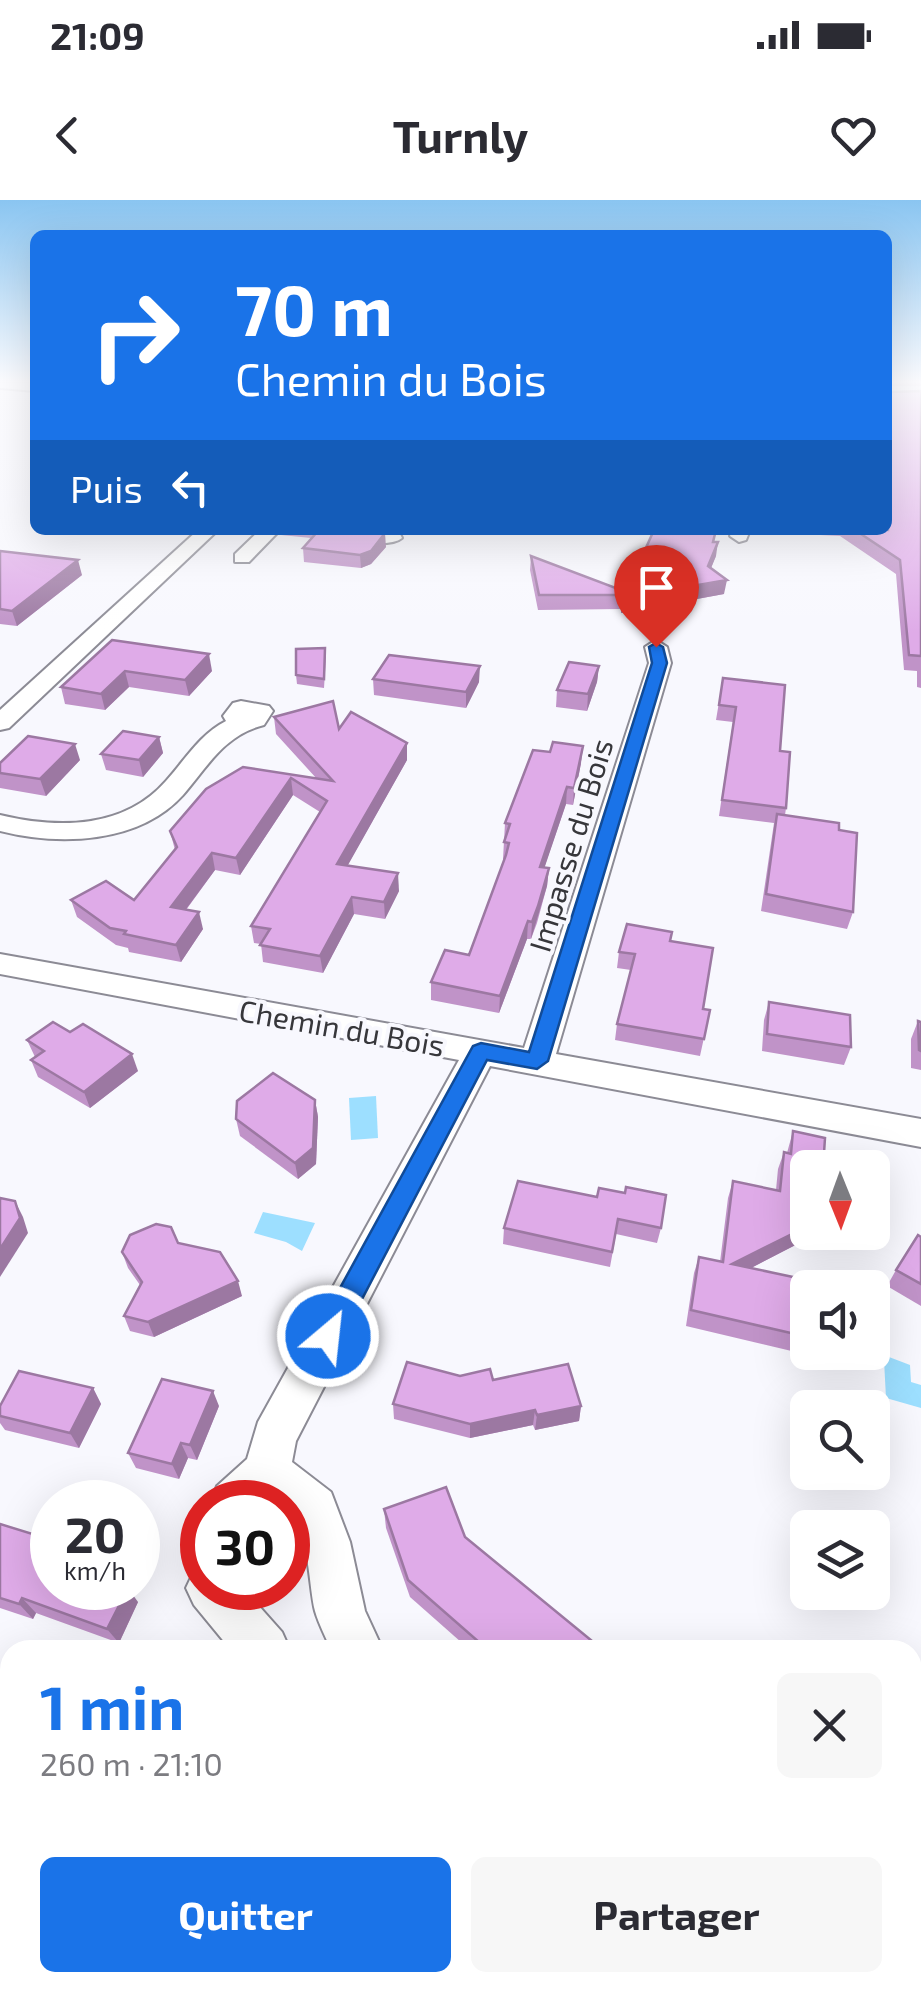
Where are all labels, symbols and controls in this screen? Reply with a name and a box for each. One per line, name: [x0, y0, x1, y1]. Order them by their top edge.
text: 21:09: [50, 12, 145, 58]
icon: back: [40, 108, 95, 163]
text: Turnly: [393, 108, 528, 162]
icon: heart: [826, 108, 881, 163]
text: 70 m: [235, 266, 393, 350]
icon: right: [70, 270, 200, 400]
text: Chemin du Bois: [235, 351, 547, 405]
icon: left: [163, 460, 218, 515]
text: Puis: [70, 465, 143, 511]
pin: [614, 545, 699, 648]
icon: arrive: [629, 560, 684, 615]
street label: Impasse du Bois: [521, 734, 619, 956]
street label: Chemin du Bois: [237, 991, 447, 1063]
north arrow: [790, 1150, 890, 1250]
map controls: [790, 1150, 890, 1610]
button: sound: [790, 1270, 890, 1370]
position arrow: [276, 1284, 380, 1388]
button: search: [790, 1390, 890, 1490]
speed limit sign: 30: [180, 1480, 310, 1610]
text: 20: [65, 1503, 125, 1563]
button: layers: [790, 1510, 890, 1610]
text: km/h: [64, 1555, 126, 1585]
text: 1 min: [40, 1670, 184, 1742]
button: close: [777, 1673, 882, 1778]
text: 260 m · 21:10: [40, 1744, 223, 1782]
button: Quitter: [40, 1857, 451, 1972]
button: Partager: [471, 1857, 882, 1972]

